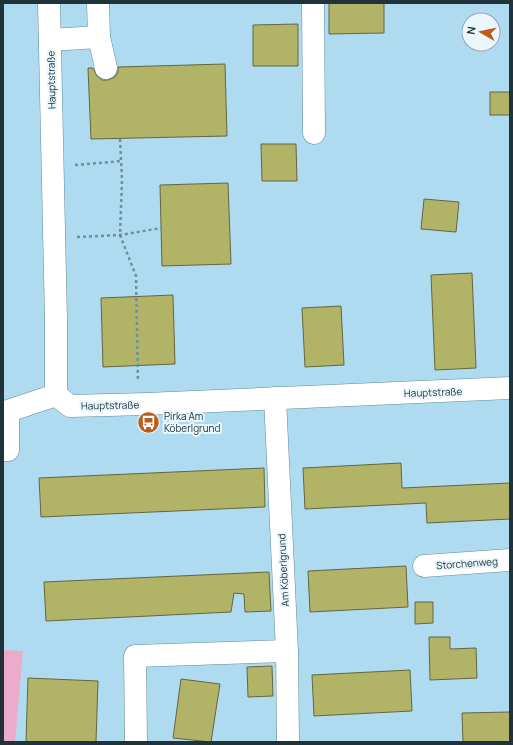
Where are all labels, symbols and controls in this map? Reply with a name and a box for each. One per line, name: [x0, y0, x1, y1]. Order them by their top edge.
north arrow: [461, 12, 501, 52]
text: N: [463, 25, 479, 35]
street label: Hauptstraße: [43, 51, 59, 109]
street label: Hauptstraße: [404, 384, 463, 400]
street label: Hauptstraße: [81, 397, 139, 413]
bus stop icon: Pirka Am Köberlgrund: [136, 409, 162, 435]
place label: Pirka Am Köberlgrund: [164, 409, 221, 435]
street label: Am Köberlgrund: [274, 533, 292, 607]
street label: Storchenweg: [436, 554, 498, 572]

